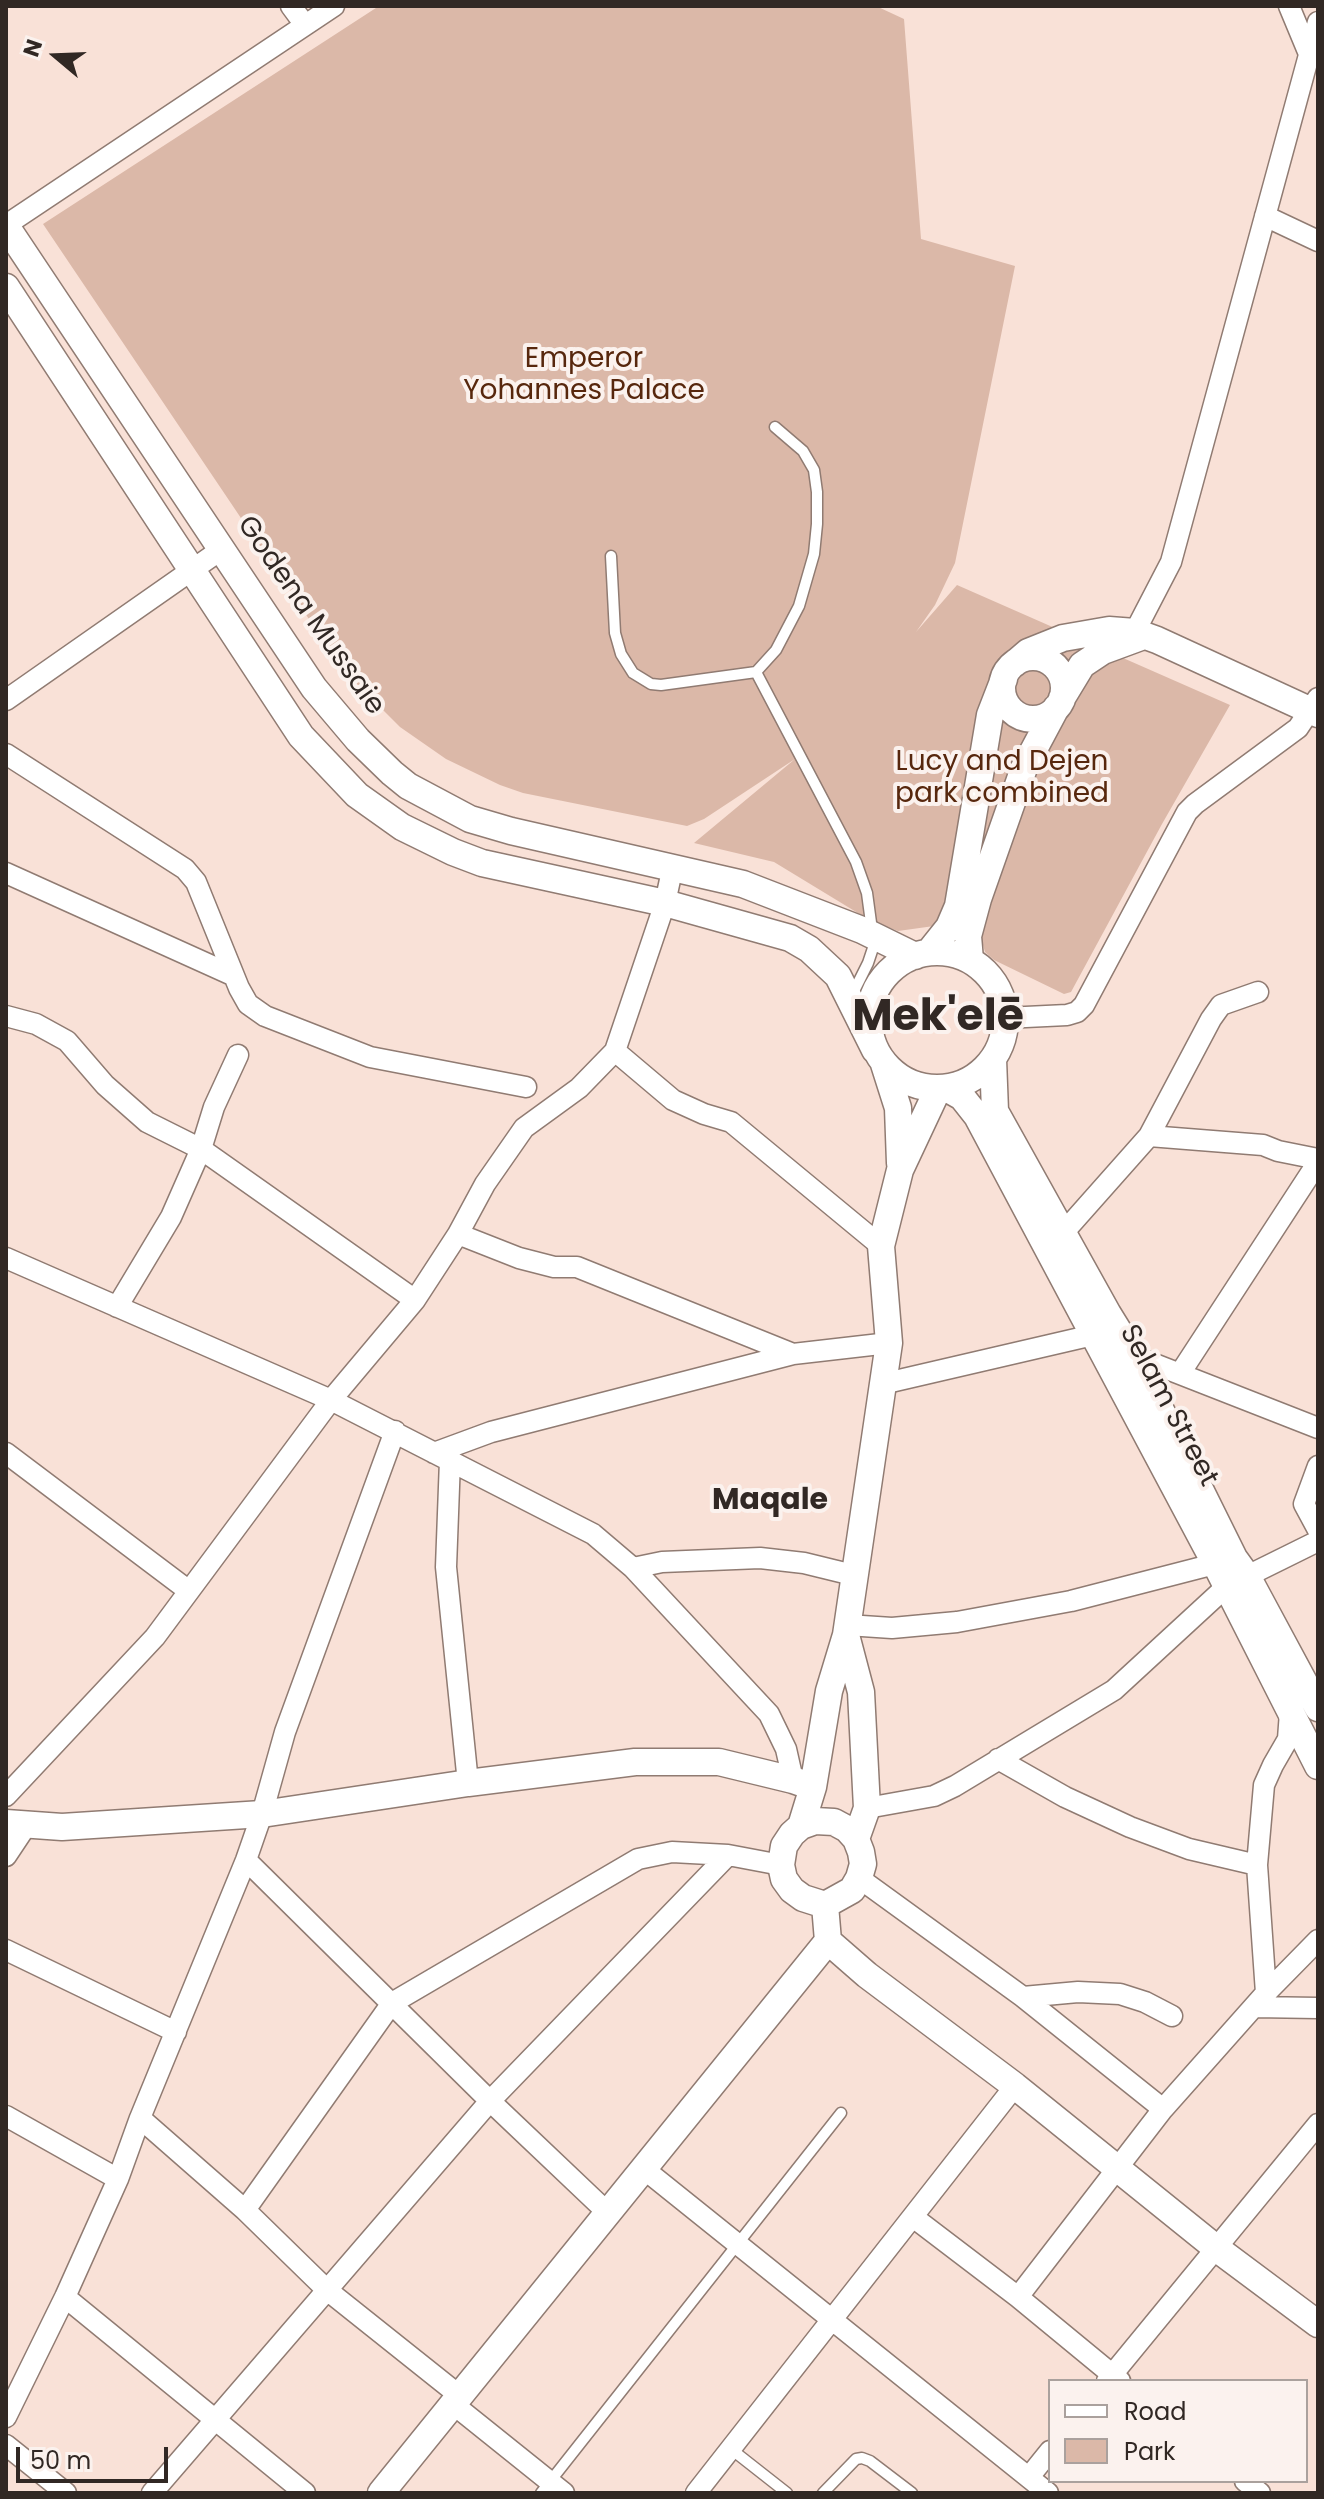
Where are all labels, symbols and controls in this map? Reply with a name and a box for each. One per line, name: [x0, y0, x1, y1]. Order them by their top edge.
north arrow: [16, 16, 96, 96]
text: N: [15, 35, 50, 61]
park label: Emperor Yohannes Palace: [463, 343, 705, 409]
street label: Godena Mussaie: [229, 510, 391, 722]
park label: Lucy and Dejen park combined: [895, 746, 1109, 812]
district label: Mek'elē: [852, 993, 1024, 1045]
street label: Selam Street: [1111, 1320, 1225, 1492]
district label: Maqale: [712, 1483, 828, 1519]
legend: [1048, 2379, 1308, 2483]
text: Road: [1124, 2395, 1186, 2428]
scale bar: [20, 2431, 172, 2481]
text: Park: [1124, 2435, 1175, 2468]
text: 50 m: [30, 2444, 91, 2477]

